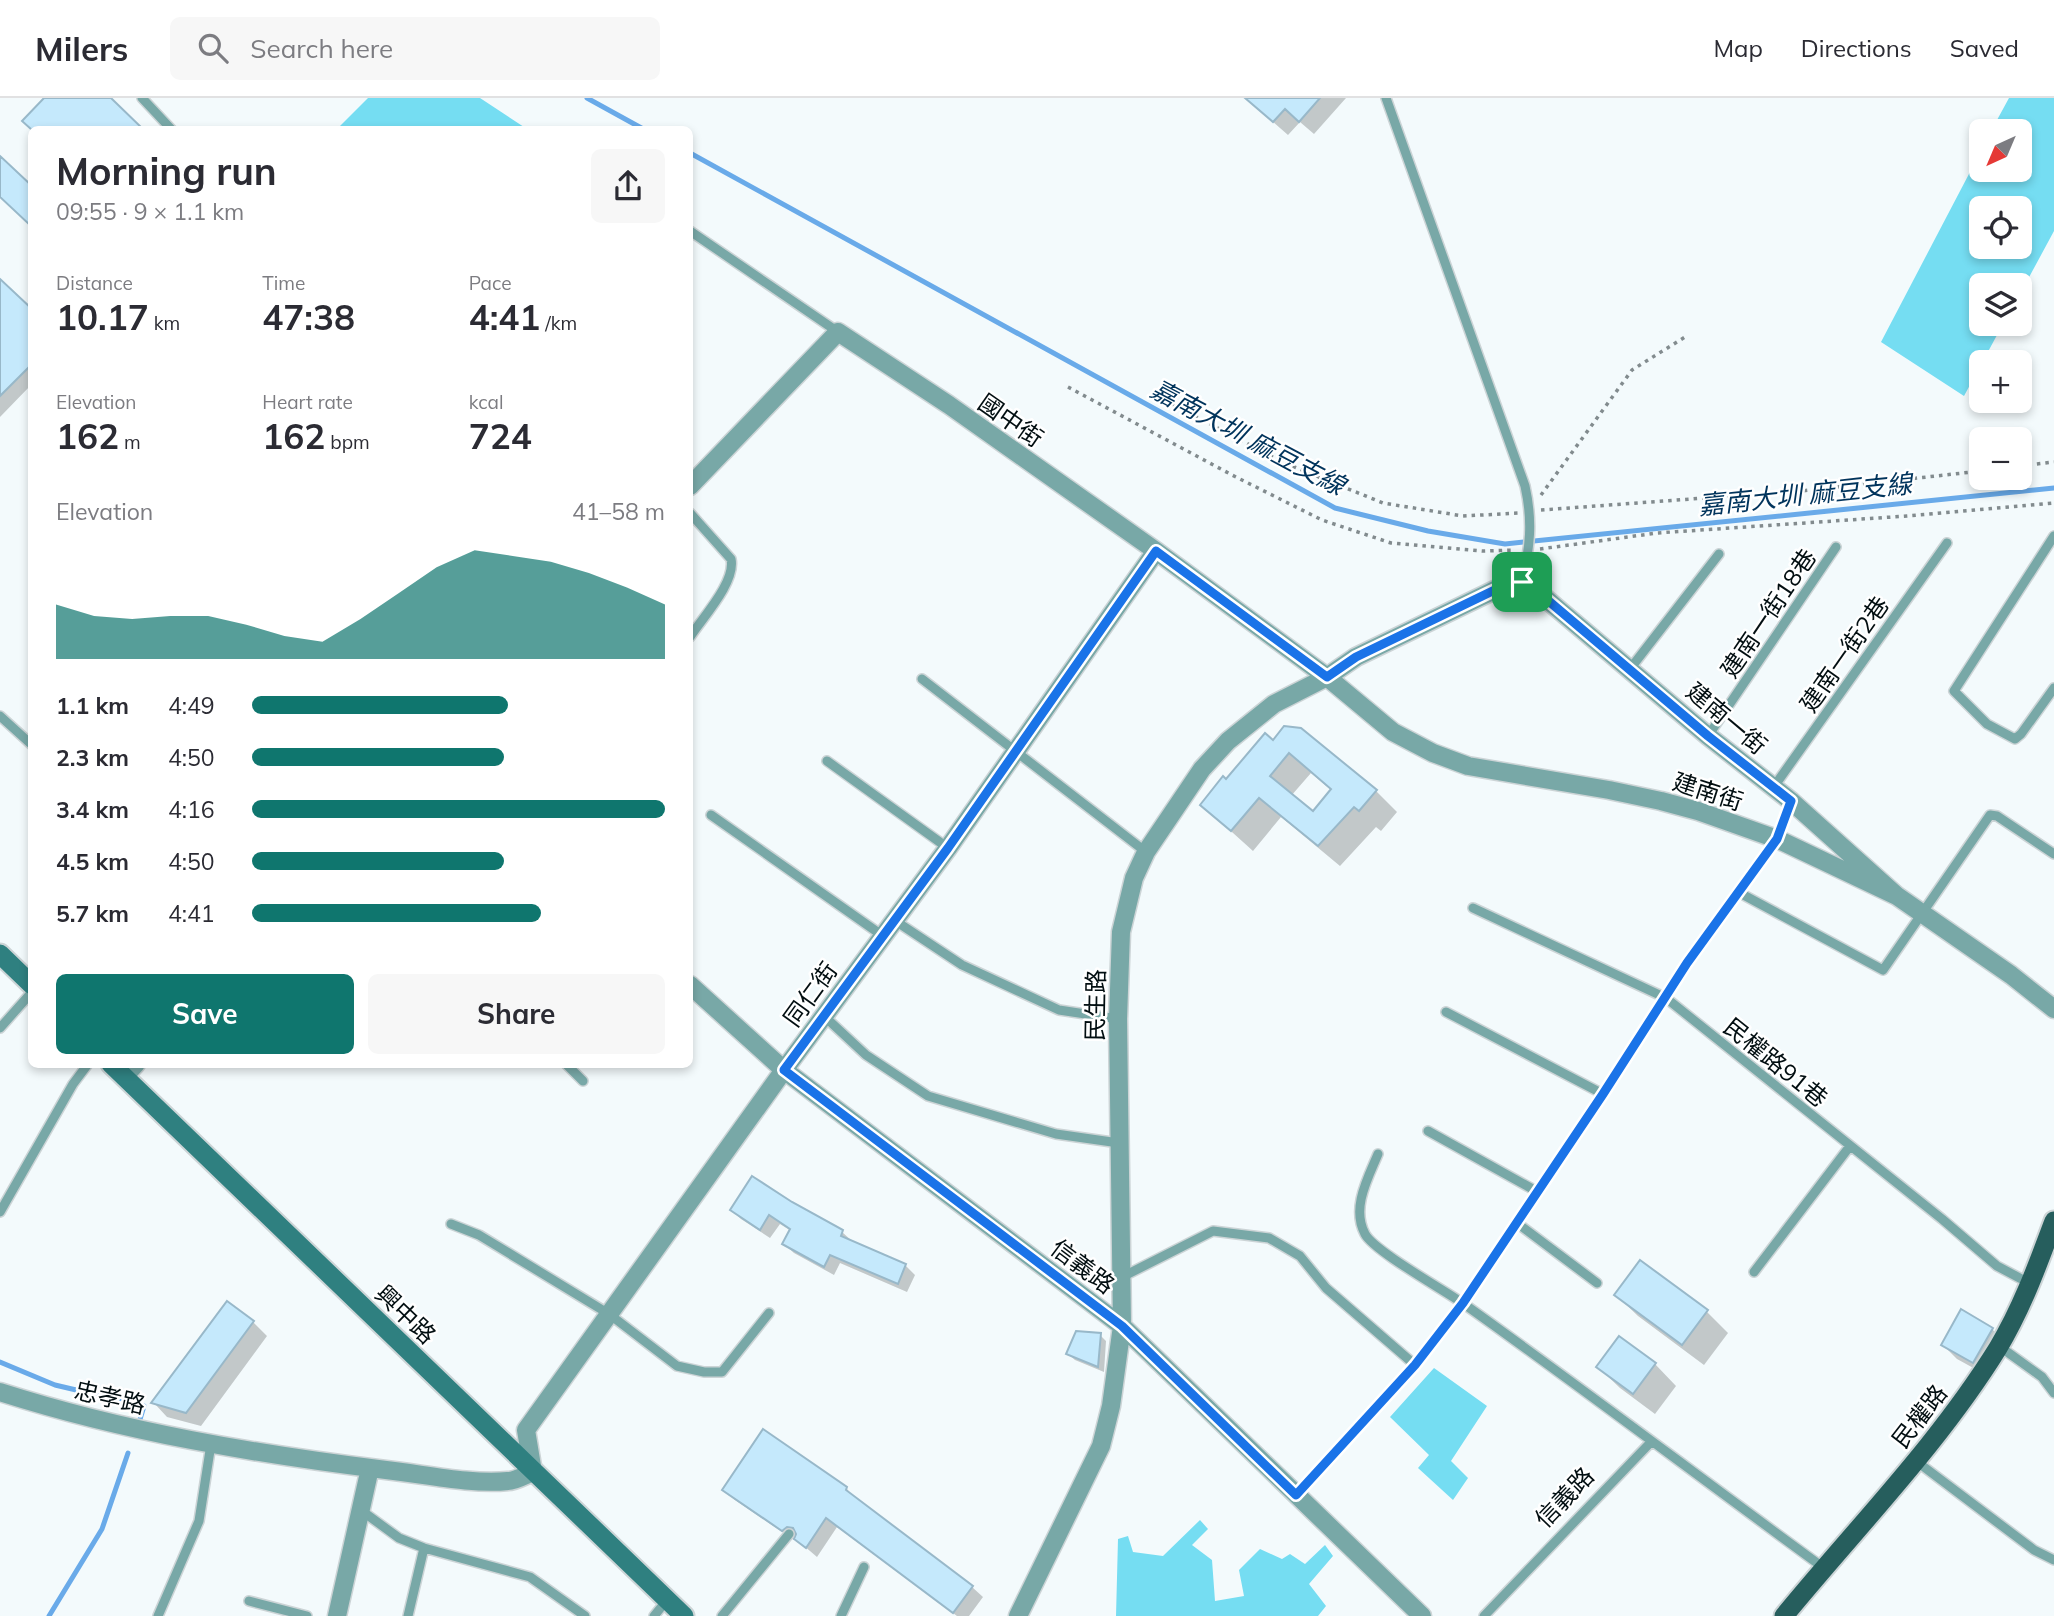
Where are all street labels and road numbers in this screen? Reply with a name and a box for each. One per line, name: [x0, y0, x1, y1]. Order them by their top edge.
street label: 國中街: [973, 387, 1049, 453]
street label: 建南一街18巷: [1714, 543, 1822, 683]
street label: 建南一街2巷: [1793, 590, 1895, 718]
street label: 建南一街: [1681, 676, 1773, 760]
street label: 建南街: [1669, 766, 1747, 816]
street label: 同仁街: [777, 956, 843, 1032]
street label: 民生路: [1079, 969, 1111, 1041]
street label: 民權路91巷: [1718, 1011, 1834, 1113]
street label: 信義路: [1045, 1232, 1121, 1300]
street label: 興中路: [370, 1278, 442, 1350]
street label: 忠孝路: [72, 1374, 148, 1420]
street label: 民權路: [1885, 1378, 1953, 1454]
street label: 信義路: [1528, 1461, 1600, 1533]

